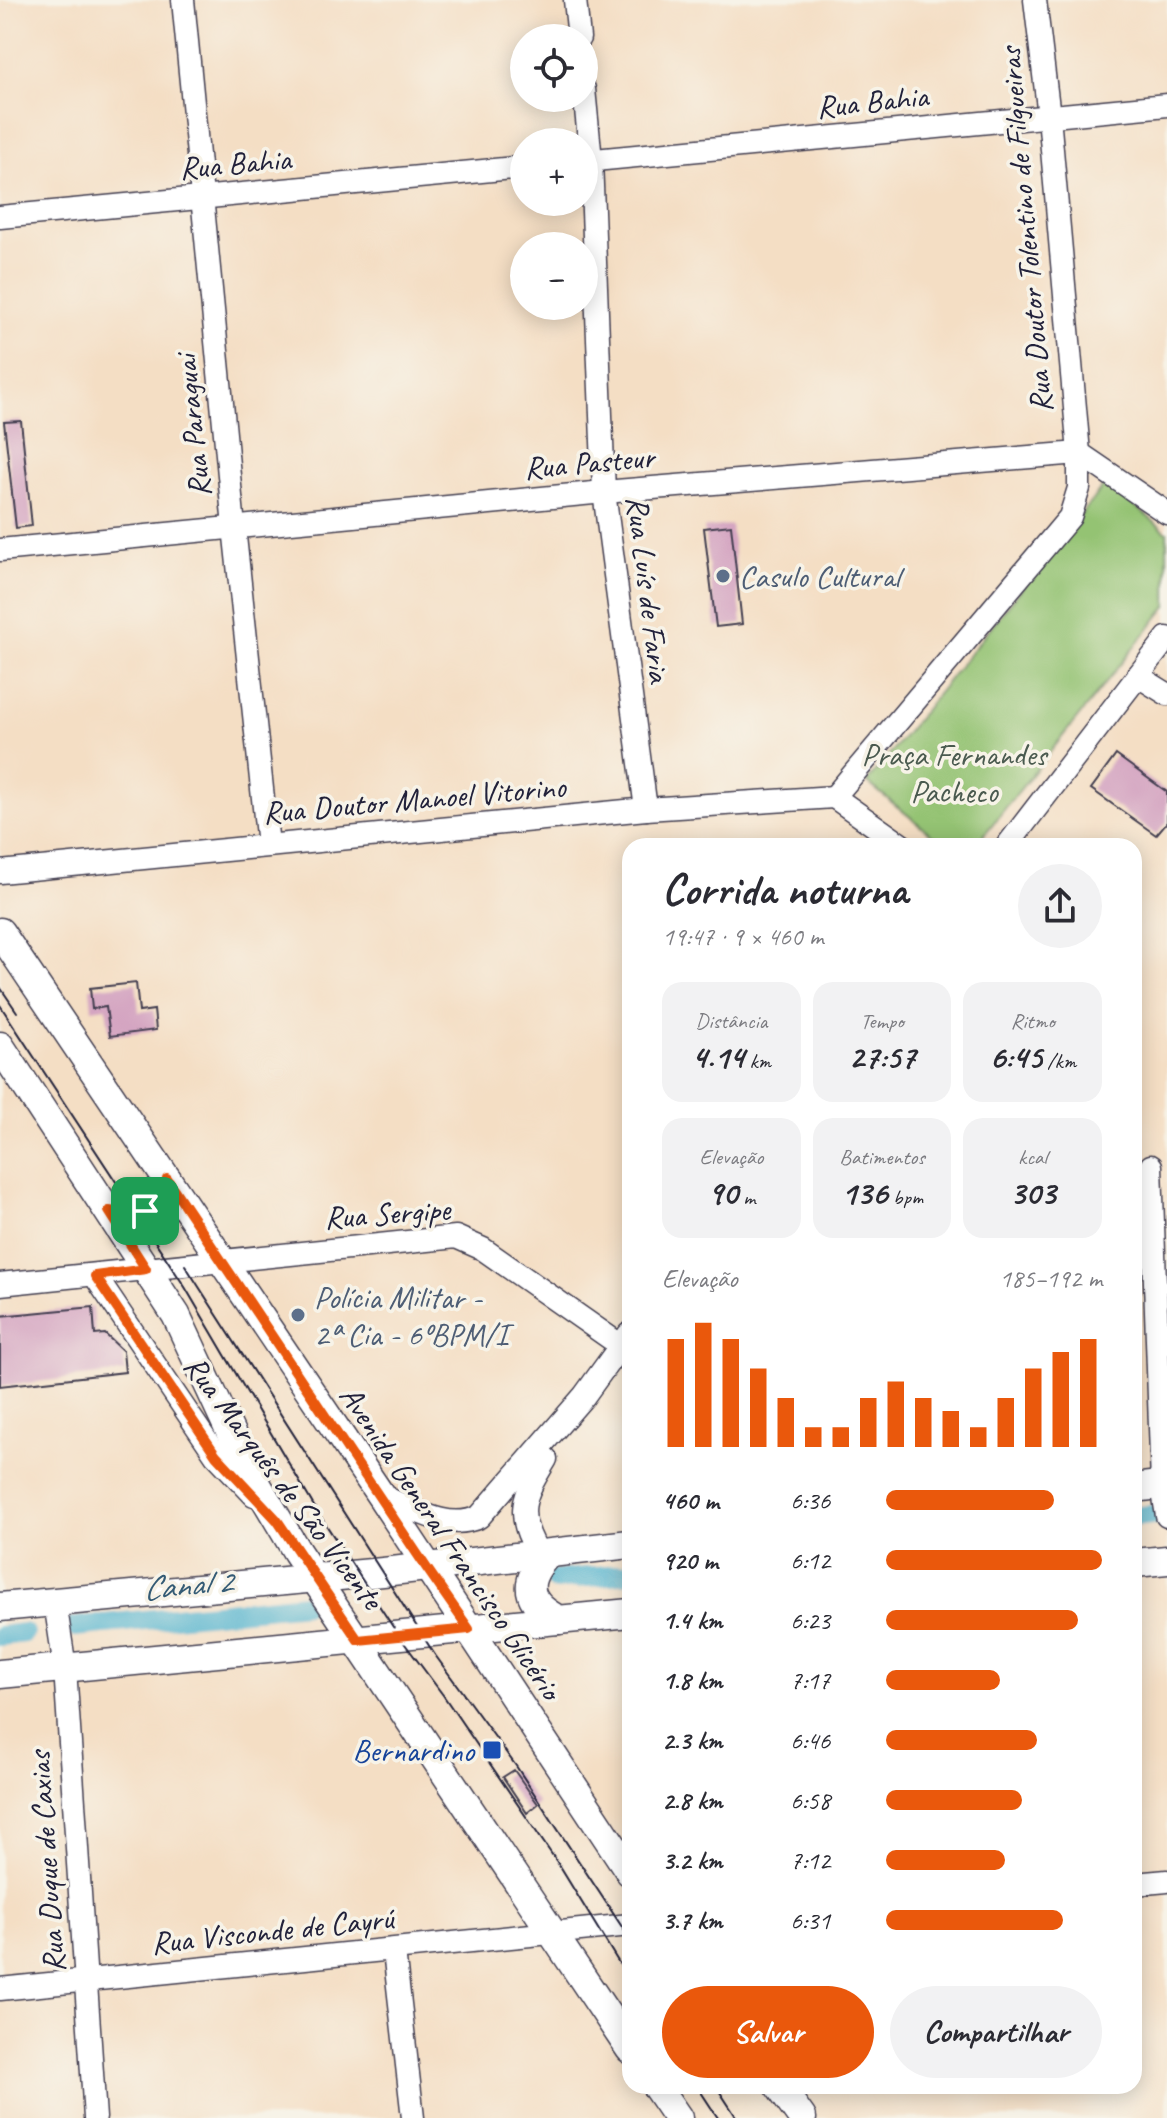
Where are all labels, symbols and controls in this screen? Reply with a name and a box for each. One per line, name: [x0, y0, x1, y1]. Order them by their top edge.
map controls: [510, 24, 598, 320]
button: locate: [510, 24, 598, 112]
street label: Rua Doutor Tolentino de Filgueiras: [989, 43, 1062, 414]
street label: Rua Bahia: [814, 75, 932, 128]
button: +: [510, 128, 598, 216]
street label: Rua Bahia: [178, 138, 295, 189]
button: −: [510, 232, 598, 320]
street label: Rua Paraguai: [164, 349, 220, 499]
street label: Rua Pasteur: [522, 436, 658, 489]
street label: Rua Luís de Faria: [617, 494, 681, 687]
place label: Casulo Cultural: [739, 556, 905, 597]
marker: Casulo Cultural: [714, 567, 732, 585]
park label: Praça Fernandes Pacheco: [862, 734, 1049, 812]
street label: Rua Doutor Manoel Vitorino: [261, 766, 569, 833]
text: Corrida noturna: [662, 862, 907, 917]
button: share: [1018, 864, 1102, 948]
text: 19:47 · 9 × 460 m: [662, 920, 823, 953]
text: Distância: [695, 1007, 767, 1035]
text: Tempo: [860, 1007, 904, 1035]
text: Ritmo: [1010, 1007, 1055, 1035]
text: 4.14: [692, 1035, 744, 1078]
text: 27:57: [848, 1035, 916, 1078]
text: 6:45: [989, 1035, 1042, 1078]
text: km: [744, 1047, 771, 1075]
text: /km: [1042, 1047, 1076, 1075]
text: Elevação: [699, 1143, 763, 1171]
text: Batimentos: [839, 1143, 925, 1171]
text: kcal: [1018, 1143, 1047, 1171]
text: 90: [707, 1171, 738, 1214]
text: 136: [841, 1171, 888, 1214]
text: 303: [1010, 1171, 1056, 1214]
pin: [111, 1177, 179, 1245]
text: m: [738, 1183, 755, 1211]
text: bpm: [888, 1183, 923, 1211]
street label: Rua Sergipe: [323, 1188, 454, 1238]
icon: arrive: [123, 1189, 167, 1233]
text: Elevação: [662, 1262, 737, 1295]
text: 185–192 m: [999, 1262, 1102, 1295]
place label: Polícia Militar - 2ª Cia - 6ºBPM/I: [314, 1277, 515, 1355]
marker: Polícia Militar - 2ª Cia - 6ºBPM/I: [289, 1306, 307, 1324]
street label: Rua Marquês de São Vicente: [175, 1347, 394, 1619]
street label: Avenida General Francisco Glicério: [330, 1377, 573, 1710]
text: 460 m: [662, 1484, 719, 1517]
text: 6:36: [790, 1484, 830, 1517]
text: 920 m: [662, 1544, 718, 1577]
text: 6:12: [790, 1544, 830, 1577]
water label: Canal 2: [141, 1559, 238, 1610]
text: 1.4 km: [662, 1604, 722, 1637]
text: 6:23: [790, 1604, 830, 1637]
text: 1.8 km: [662, 1664, 722, 1697]
text: 7:17: [790, 1664, 830, 1697]
text: 2.3 km: [662, 1724, 722, 1757]
text: 6:46: [790, 1724, 830, 1757]
place label: Bernardino: [352, 1730, 476, 1771]
marker: Bernardino: [481, 1739, 503, 1761]
street label: Rua Duque de Caxias: [18, 1747, 75, 1974]
text: 2.8 km: [662, 1784, 722, 1817]
text: 6:58: [790, 1784, 830, 1817]
text: 3.2 km: [662, 1844, 722, 1877]
text: 7:12: [790, 1844, 830, 1877]
street label: Rua Visconde de Cayrú: [149, 1897, 398, 1964]
text: 3.7 km: [662, 1904, 722, 1937]
text: 6:31: [790, 1904, 830, 1937]
button: Salvar: [662, 1986, 874, 2078]
button: Compartilhar: [890, 1986, 1102, 2078]

